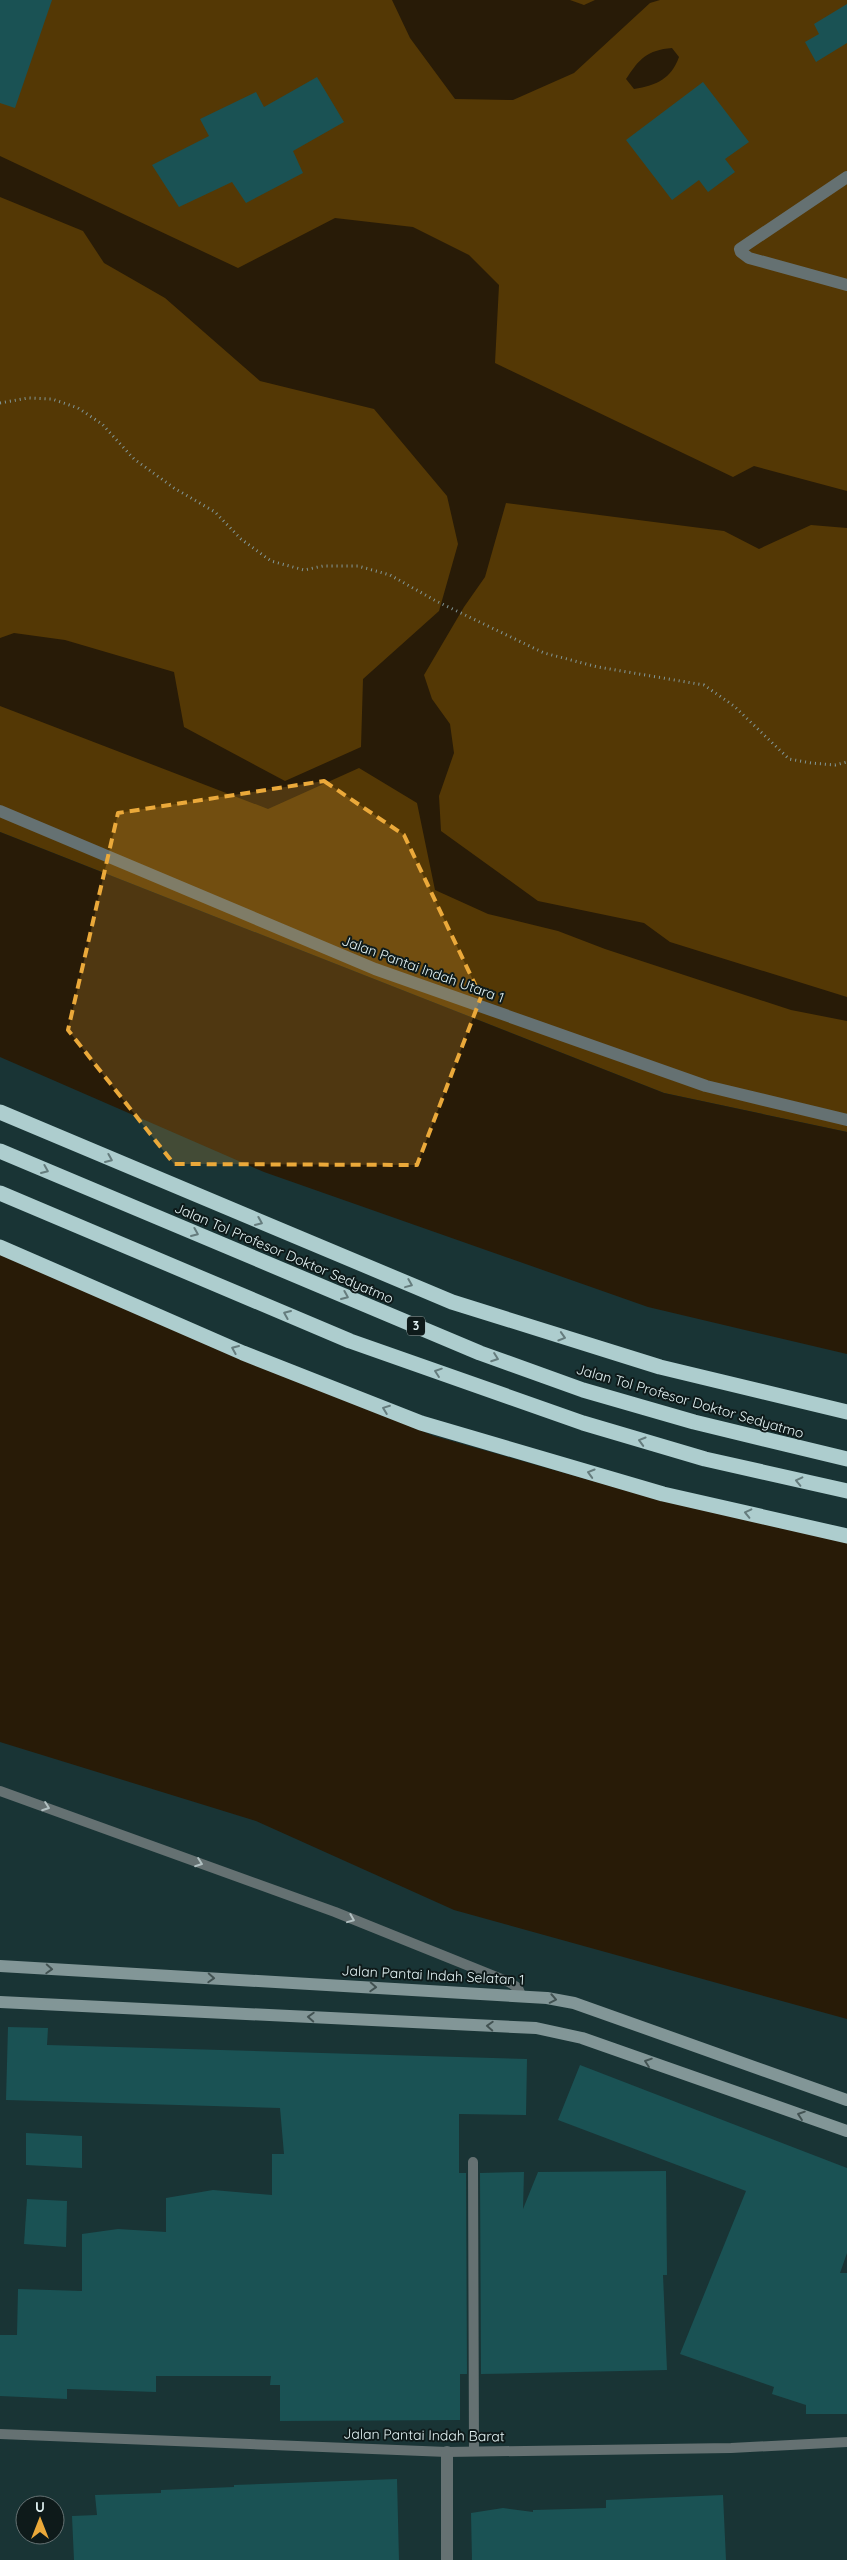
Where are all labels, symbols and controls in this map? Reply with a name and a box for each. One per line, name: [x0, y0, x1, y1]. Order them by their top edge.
street label: Jalan Pantai Indah Utara 1: [339, 931, 507, 1007]
one-way arrow: [104, 1152, 113, 1163]
one-way arrow: [40, 1163, 49, 1174]
street label: Jalan Tol Profesor Doktor Sedyatmo: [172, 1199, 396, 1307]
one-way arrow: [254, 1216, 263, 1227]
one-way arrow: [190, 1226, 199, 1237]
one-way arrow: [404, 1278, 413, 1288]
one-way arrow: [340, 1289, 349, 1300]
one-way arrow: [283, 1310, 291, 1320]
road number: 3: [407, 1316, 425, 1335]
one-way arrow: [558, 1332, 566, 1342]
one-way arrow: [231, 1345, 240, 1356]
one-way arrow: [490, 1352, 498, 1362]
street label: Jalan Tol Profesor Doktor Sedyatmo: [574, 1360, 806, 1442]
one-way arrow: [434, 1368, 443, 1378]
one-way arrow: [382, 1405, 391, 1415]
one-way arrow: [638, 1436, 647, 1446]
one-way arrow: [587, 1469, 595, 1479]
one-way arrow: [795, 1476, 804, 1487]
one-way arrow: [744, 1508, 753, 1519]
one-way arrow: [41, 1801, 50, 1811]
one-way arrow: [194, 1857, 202, 1867]
one-way arrow: [346, 1913, 355, 1923]
street label: Jalan Pantai Indah Selatan 1: [341, 1961, 525, 1989]
one-way arrow: [45, 1964, 53, 1975]
one-way arrow: [207, 1973, 215, 1984]
one-way arrow: [369, 1982, 377, 1993]
one-way arrow: [548, 1993, 557, 2004]
one-way arrow: [306, 2011, 314, 2022]
one-way arrow: [486, 2020, 494, 2031]
one-way arrow: [644, 2057, 652, 2067]
one-way arrow: [797, 2111, 806, 2121]
street label: Jalan Pantai Indah Barat: [343, 2425, 505, 2445]
north arrow: [15, 2495, 65, 2545]
text: U: [35, 2498, 45, 2516]

